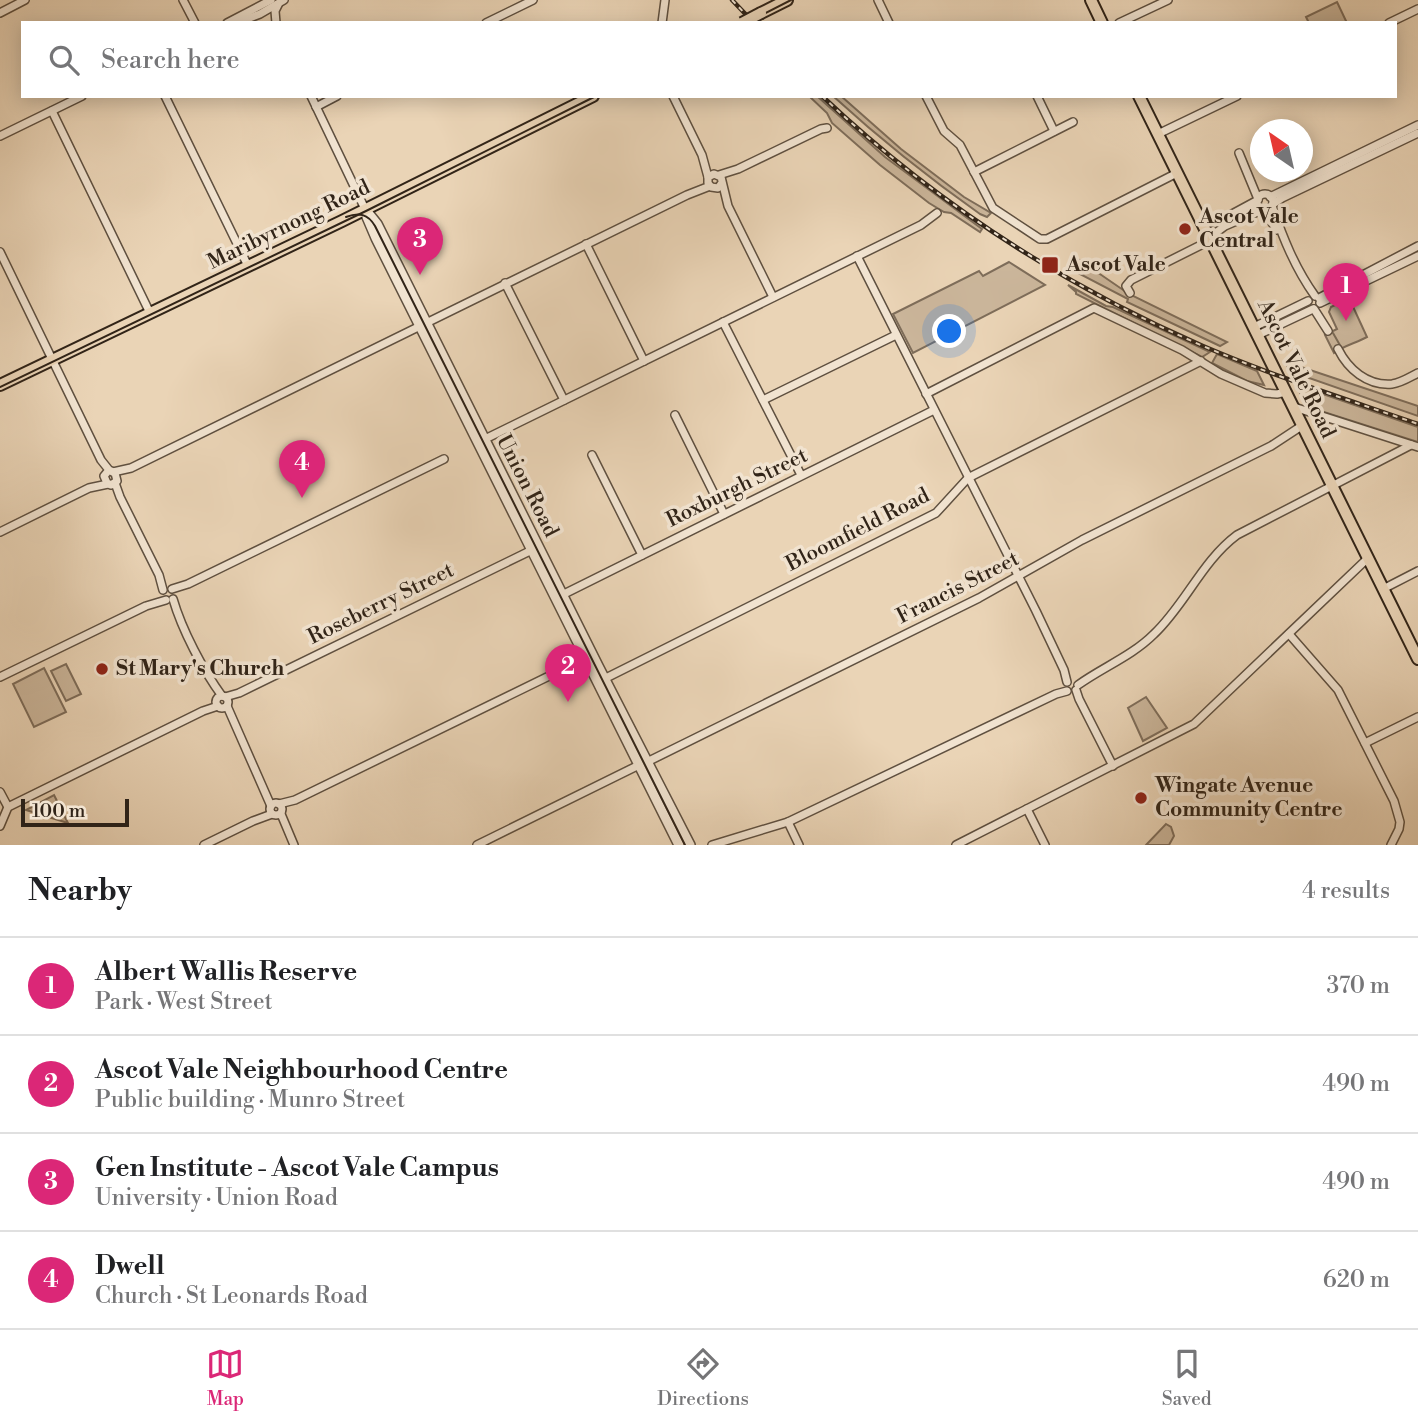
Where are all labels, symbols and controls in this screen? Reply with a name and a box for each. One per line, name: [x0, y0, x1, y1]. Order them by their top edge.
search box: [21, 21, 1397, 98]
icon: search: [45, 41, 83, 79]
text: Search here: [101, 44, 240, 76]
north arrow: [1250, 119, 1313, 182]
street label: Maribyrnong Road: [203, 174, 375, 276]
place label: Ascot Vale Central: [1198, 204, 1299, 254]
pin: 3: [397, 217, 443, 275]
marker: Ascot Vale Central: [1177, 221, 1193, 237]
place label: Ascot Vale: [1065, 252, 1166, 278]
marker: Ascot Vale: [1040, 255, 1060, 275]
pin: 1: [1323, 263, 1369, 321]
street label: Ascot Vale Road: [1251, 294, 1341, 443]
your location: [932, 314, 966, 348]
street label: Union Road: [490, 430, 564, 542]
pin: 4: [279, 440, 325, 498]
street label: Roxburgh Street: [662, 442, 812, 533]
street label: Bloomfield Road: [781, 483, 934, 578]
street label: Francis Street: [892, 546, 1024, 630]
street label: Roseberry Street: [304, 557, 459, 651]
pin: 2: [545, 644, 591, 702]
place label: St Mary's Church: [116, 656, 284, 682]
marker: St Mary's Church: [94, 661, 110, 677]
place label: Wingate Avenue Community Centre: [1154, 773, 1343, 823]
marker: Wingate Avenue Community Centre: [1133, 790, 1149, 806]
scale bar: [21, 796, 130, 828]
text: 100 m: [32, 799, 85, 823]
text: Nearby: [28, 872, 132, 910]
text: 4 results: [1302, 877, 1390, 905]
text: Albert Wallis Reserve: [95, 956, 357, 988]
text: 1: [45, 972, 57, 1000]
text: 370 m: [1327, 972, 1390, 1000]
text: Park · West Street: [95, 988, 273, 1016]
text: Ascot Vale Neighbourhood Centre: [95, 1054, 508, 1086]
text: 2: [44, 1070, 58, 1098]
text: 490 m: [1322, 1070, 1390, 1098]
text: Public building · Munro Street: [95, 1086, 405, 1114]
text: Gen Institute - Ascot Vale Campus: [95, 1152, 499, 1184]
text: 3: [44, 1168, 58, 1196]
text: 490 m: [1322, 1168, 1390, 1196]
text: University · Union Road: [95, 1184, 338, 1212]
text: Dwell: [95, 1250, 164, 1282]
text: 4: [43, 1266, 59, 1294]
text: 620 m: [1323, 1266, 1390, 1294]
text: Church · St Leonards Road: [95, 1282, 368, 1310]
tab: Map: [206, 1345, 244, 1411]
tab: Directions: [657, 1345, 749, 1411]
tab: Saved: [1162, 1345, 1212, 1411]

